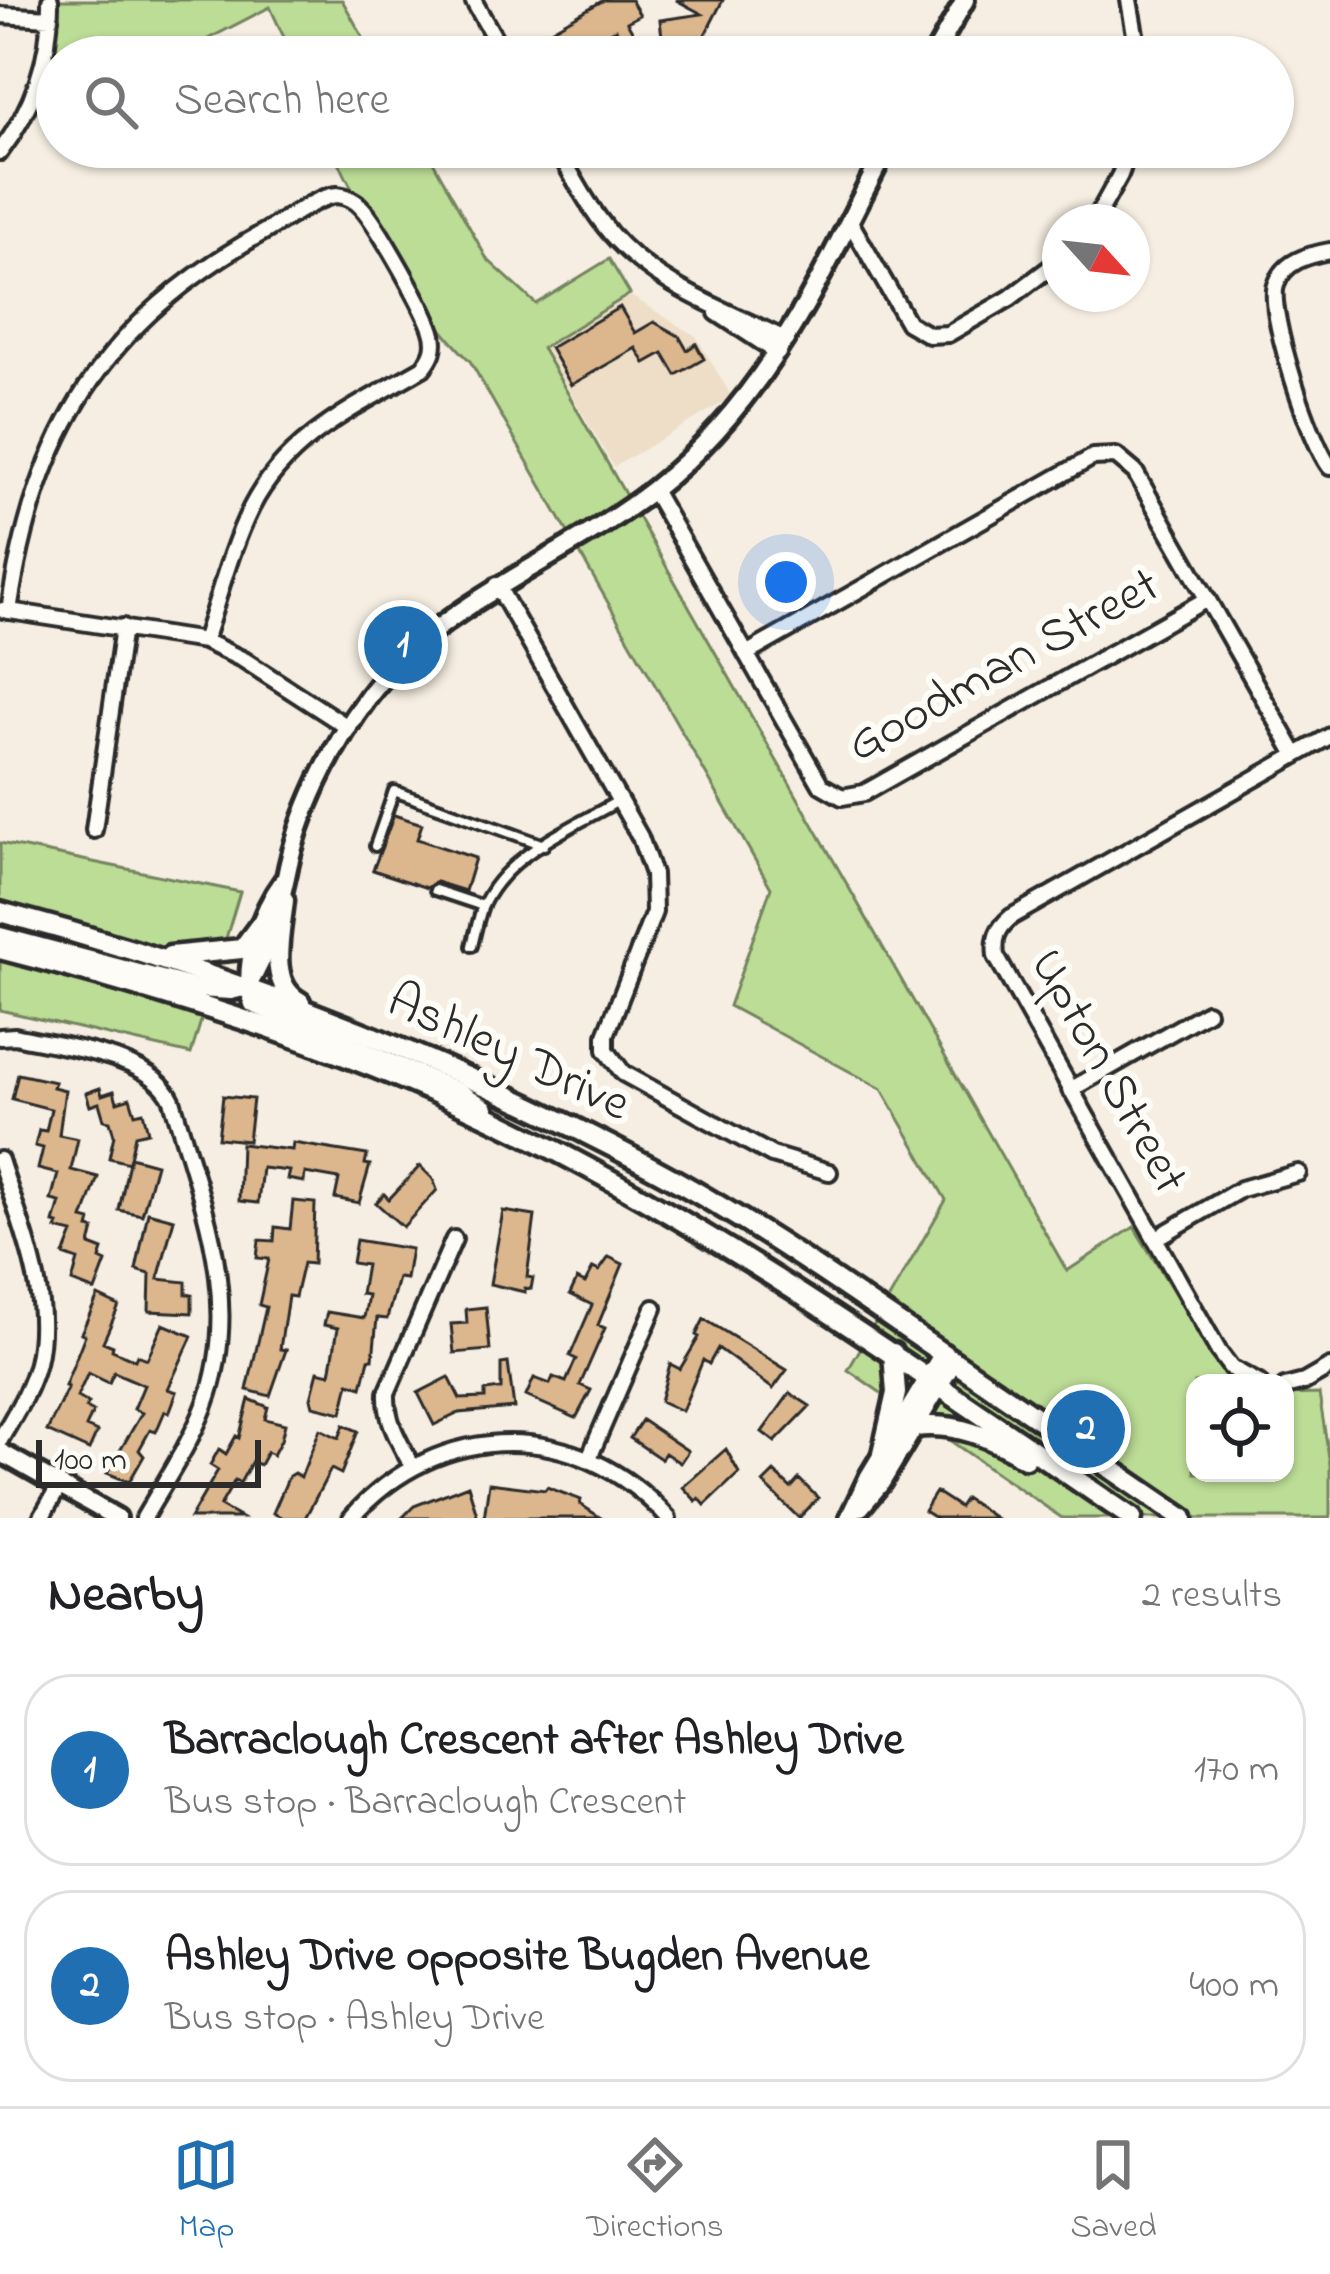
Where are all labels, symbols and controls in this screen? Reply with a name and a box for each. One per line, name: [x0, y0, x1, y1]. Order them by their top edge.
search box: [36, 36, 1294, 168]
icon: search: [78, 69, 144, 135]
text: Search here: [174, 69, 390, 135]
north arrow: [1042, 204, 1150, 312]
street label: Goodman Street: [834, 550, 1174, 784]
your location: [756, 552, 816, 612]
pin: 1: [364, 600, 442, 690]
street label: Upton Street: [1009, 936, 1205, 1208]
street label: Ashley Drive: [374, 965, 642, 1143]
map controls: [1186, 1374, 1294, 1482]
button: locate: [1186, 1374, 1294, 1482]
pin: 2: [1047, 1384, 1125, 1474]
scale bar: [36, 1434, 261, 1487]
text: 100 m: [54, 1437, 127, 1485]
text: Nearby: [48, 1559, 204, 1634]
text: 2 results: [1142, 1568, 1282, 1625]
text: Barraclough Crescent after Ashley Drive: [165, 1709, 904, 1775]
text: 1: [84, 1742, 96, 1799]
text: 170 m: [1194, 1742, 1279, 1799]
text: Bus stop · Barraclough Crescent: [165, 1775, 686, 1832]
text: Ashley Drive opposite Bugden Avenue: [165, 1925, 869, 1991]
text: 2: [80, 1958, 100, 2015]
text: 400 m: [1189, 1958, 1279, 2015]
text: Bus stop · Ashley Drive: [165, 1991, 545, 2048]
tab: Map: [173, 2132, 239, 2252]
tab: Directions: [586, 2132, 724, 2252]
tab: Saved: [1070, 2132, 1157, 2252]

